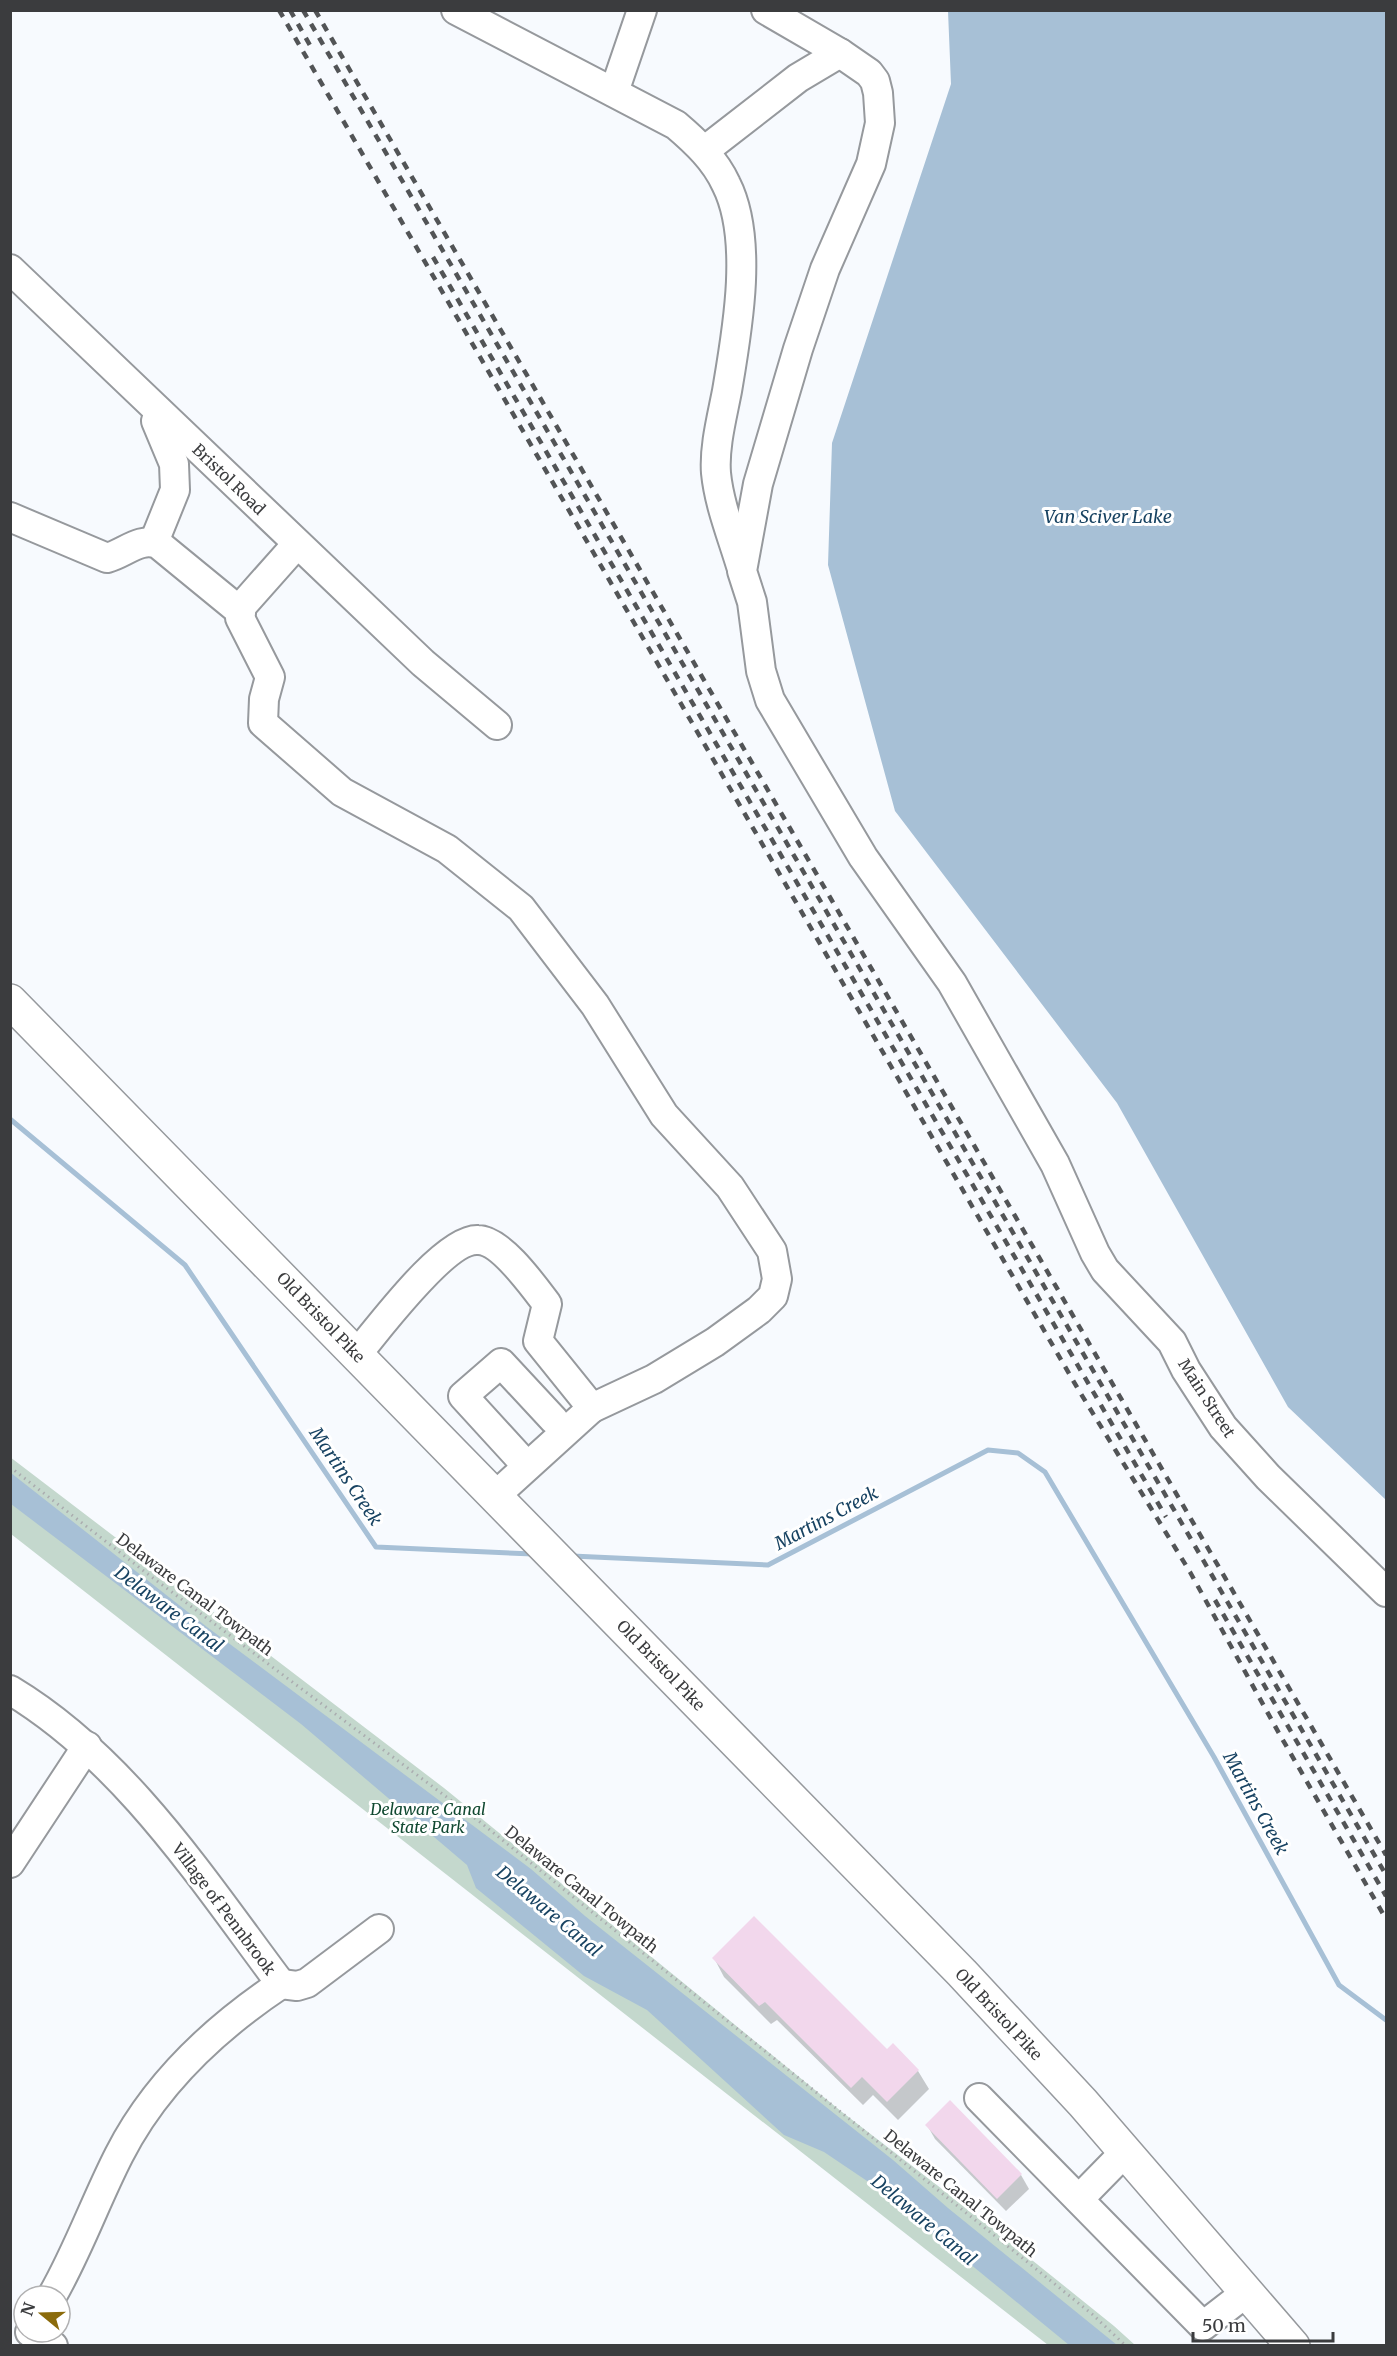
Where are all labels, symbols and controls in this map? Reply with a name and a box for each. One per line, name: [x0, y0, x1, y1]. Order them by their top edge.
street label: Bristol Road: [188, 439, 270, 519]
water label: Van Sciver Lake: [1044, 505, 1172, 528]
street label: Old Bristol Pike: [273, 1268, 369, 1366]
street label: Main Street: [1174, 1355, 1240, 1442]
water label: Martins Creek: [304, 1421, 387, 1530]
water label: Martins Creek: [769, 1481, 882, 1555]
street label: Delaware Canal Towpath: [113, 1529, 277, 1659]
water label: Delaware Canal: [111, 1561, 227, 1657]
street label: Old Bristol Pike: [613, 1616, 709, 1714]
water label: Martins Creek: [1218, 1747, 1294, 1859]
park label: Delaware Canal State Park: [369, 1799, 486, 1837]
street label: Delaware Canal Towpath: [502, 1821, 662, 1957]
street label: Village of Pennbrook: [167, 1838, 281, 1979]
water label: Delaware Canal: [492, 1861, 606, 1961]
street label: Old Bristol Pike: [951, 1964, 1047, 2064]
street label: Delaware Canal Towpath: [881, 2125, 1041, 2261]
water label: Delaware Canal: [867, 2170, 981, 2270]
north arrow: [12, 2284, 72, 2344]
text: N: [16, 2300, 39, 2318]
scale bar: [1193, 2305, 1332, 2343]
text: 50 m: [1202, 2314, 1246, 2337]

